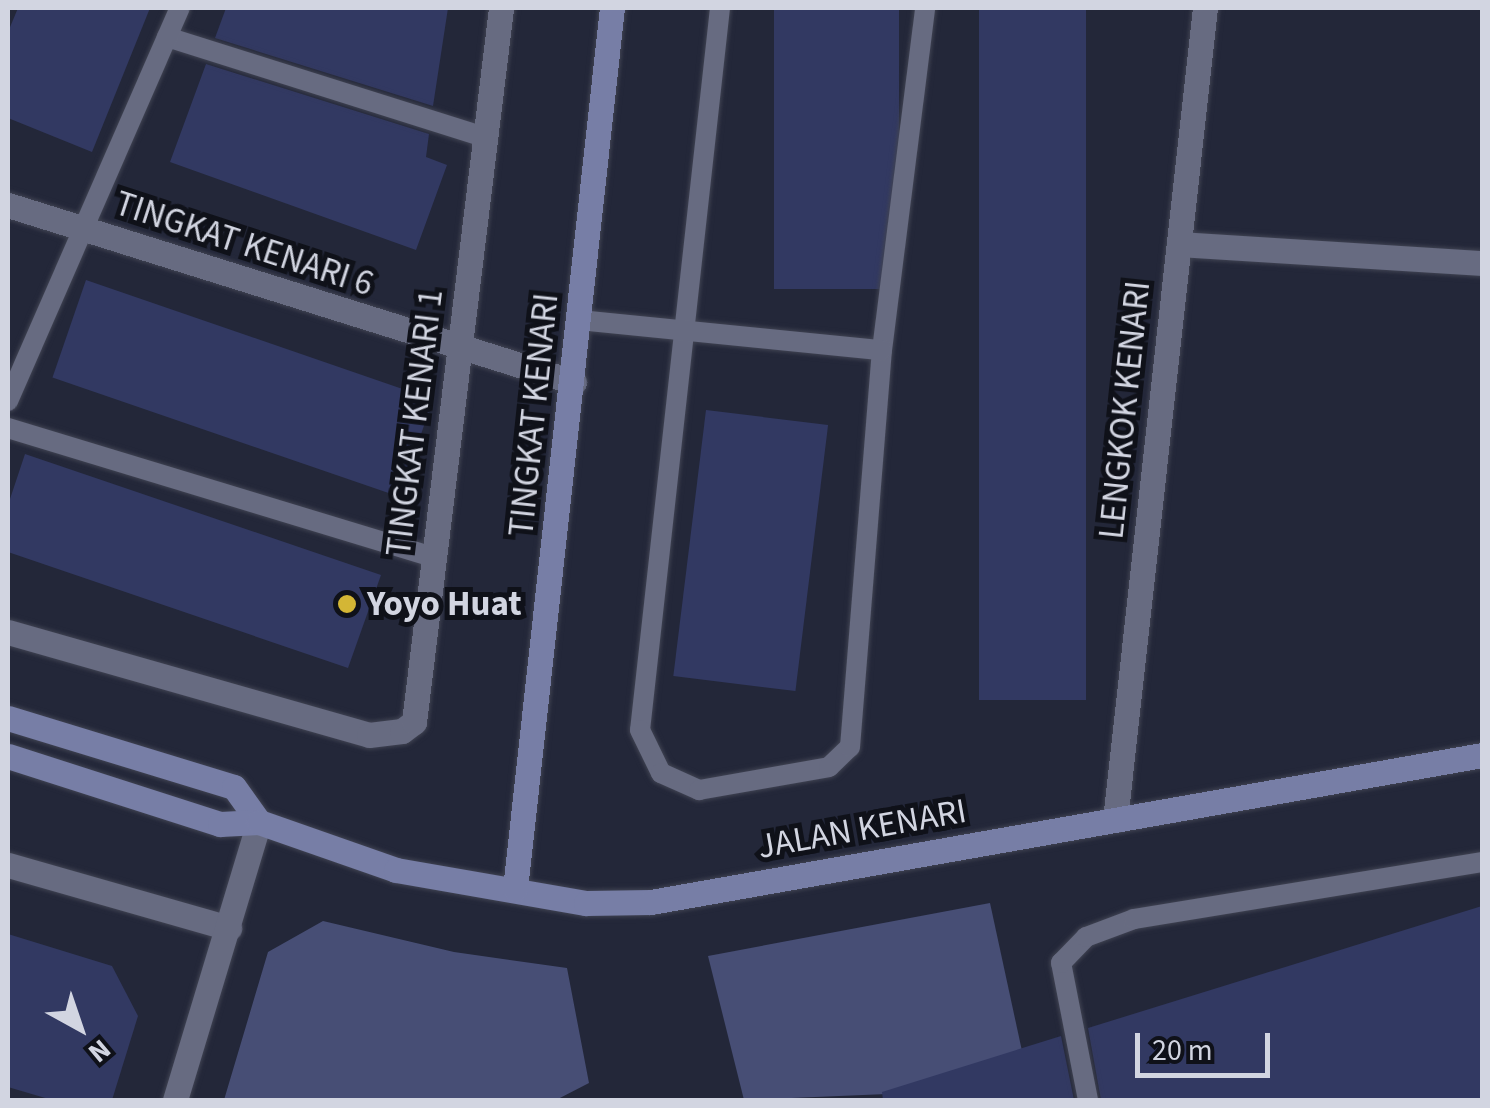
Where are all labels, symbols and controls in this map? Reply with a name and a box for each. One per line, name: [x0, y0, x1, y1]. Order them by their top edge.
street label: TINGKAT KENARI 6: [110, 182, 378, 306]
street label: LENGKOK KENARI: [1091, 279, 1159, 541]
street label: TINGKAT KENARI 1: [378, 287, 452, 559]
street label: TINGKAT KENARI: [500, 291, 568, 539]
place label: Yoyo Huat: [367, 583, 522, 625]
marker: Yoyo Huat: [336, 593, 358, 615]
street label: JALAN KENARI: [754, 790, 970, 868]
north arrow: [30, 978, 130, 1078]
scale bar: [1140, 1013, 1275, 1075]
text: 20 m: [1152, 1029, 1213, 1072]
text: N: [79, 1030, 119, 1072]

